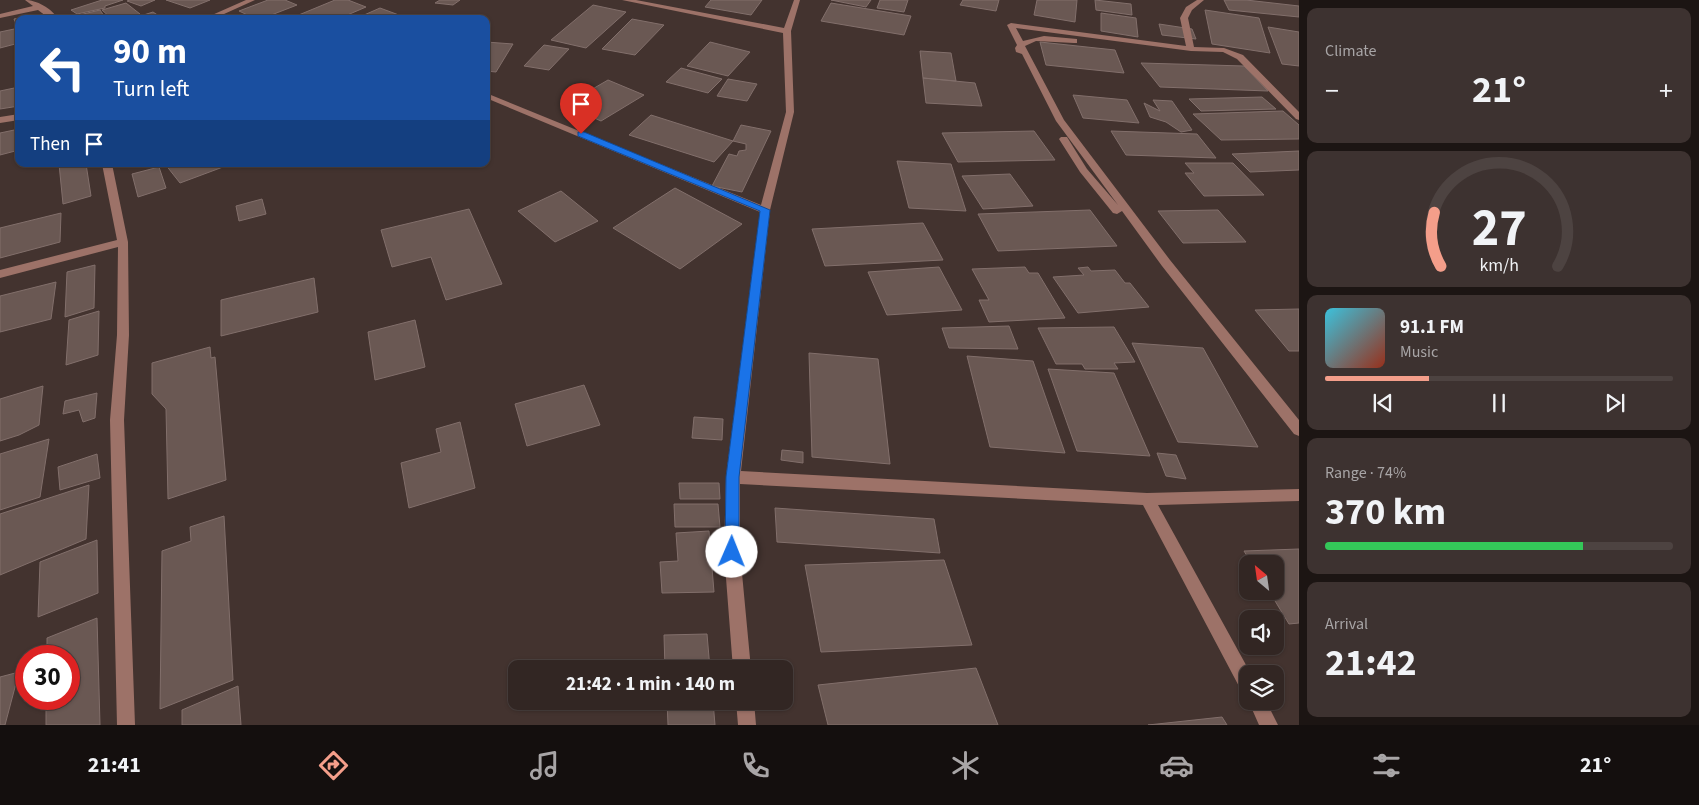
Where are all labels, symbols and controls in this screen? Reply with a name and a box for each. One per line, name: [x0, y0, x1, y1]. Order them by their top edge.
text: 90 m: [113, 27, 187, 77]
icon: left: [30, 35, 95, 100]
text: Climate: [1325, 40, 1376, 62]
text: 21°: [1472, 63, 1526, 117]
text: −: [1325, 71, 1339, 111]
text: +: [1659, 71, 1673, 111]
text: Turn left: [113, 73, 189, 105]
pin: [560, 83, 602, 134]
icon: arrive: [567, 90, 595, 118]
icon: arrive: [80, 130, 108, 158]
text: Then: [30, 131, 70, 158]
text: 27: [1472, 192, 1526, 266]
text: km/h: [1479, 253, 1519, 278]
text: 91.1 FM: [1400, 314, 1464, 341]
text: Music: [1400, 341, 1438, 363]
icon: previous: [1369, 389, 1397, 417]
icon: pause: [1485, 389, 1513, 417]
icon: next: [1601, 389, 1629, 417]
text: Range · 74%: [1325, 462, 1406, 484]
text: 370 km: [1325, 485, 1446, 539]
position arrow: [705, 525, 757, 577]
north arrow: [1239, 555, 1284, 600]
map controls: [1239, 555, 1284, 710]
button: sound: [1239, 610, 1284, 655]
text: Arrival: [1325, 613, 1368, 635]
text: 21:42: [1325, 636, 1417, 690]
speed limit sign: 30: [15, 645, 80, 710]
button: layers: [1239, 665, 1284, 710]
text: 21:42 · 1 min · 140 m: [566, 671, 735, 698]
icon: directions: [316, 748, 351, 783]
icon: music: [527, 748, 562, 783]
icon: phone: [738, 748, 773, 783]
icon: climate: [948, 748, 983, 783]
icon: car: [1159, 748, 1194, 783]
icon: filters: [1369, 748, 1404, 783]
text: 21:41: [88, 749, 141, 781]
text: 21°: [1580, 749, 1611, 781]

